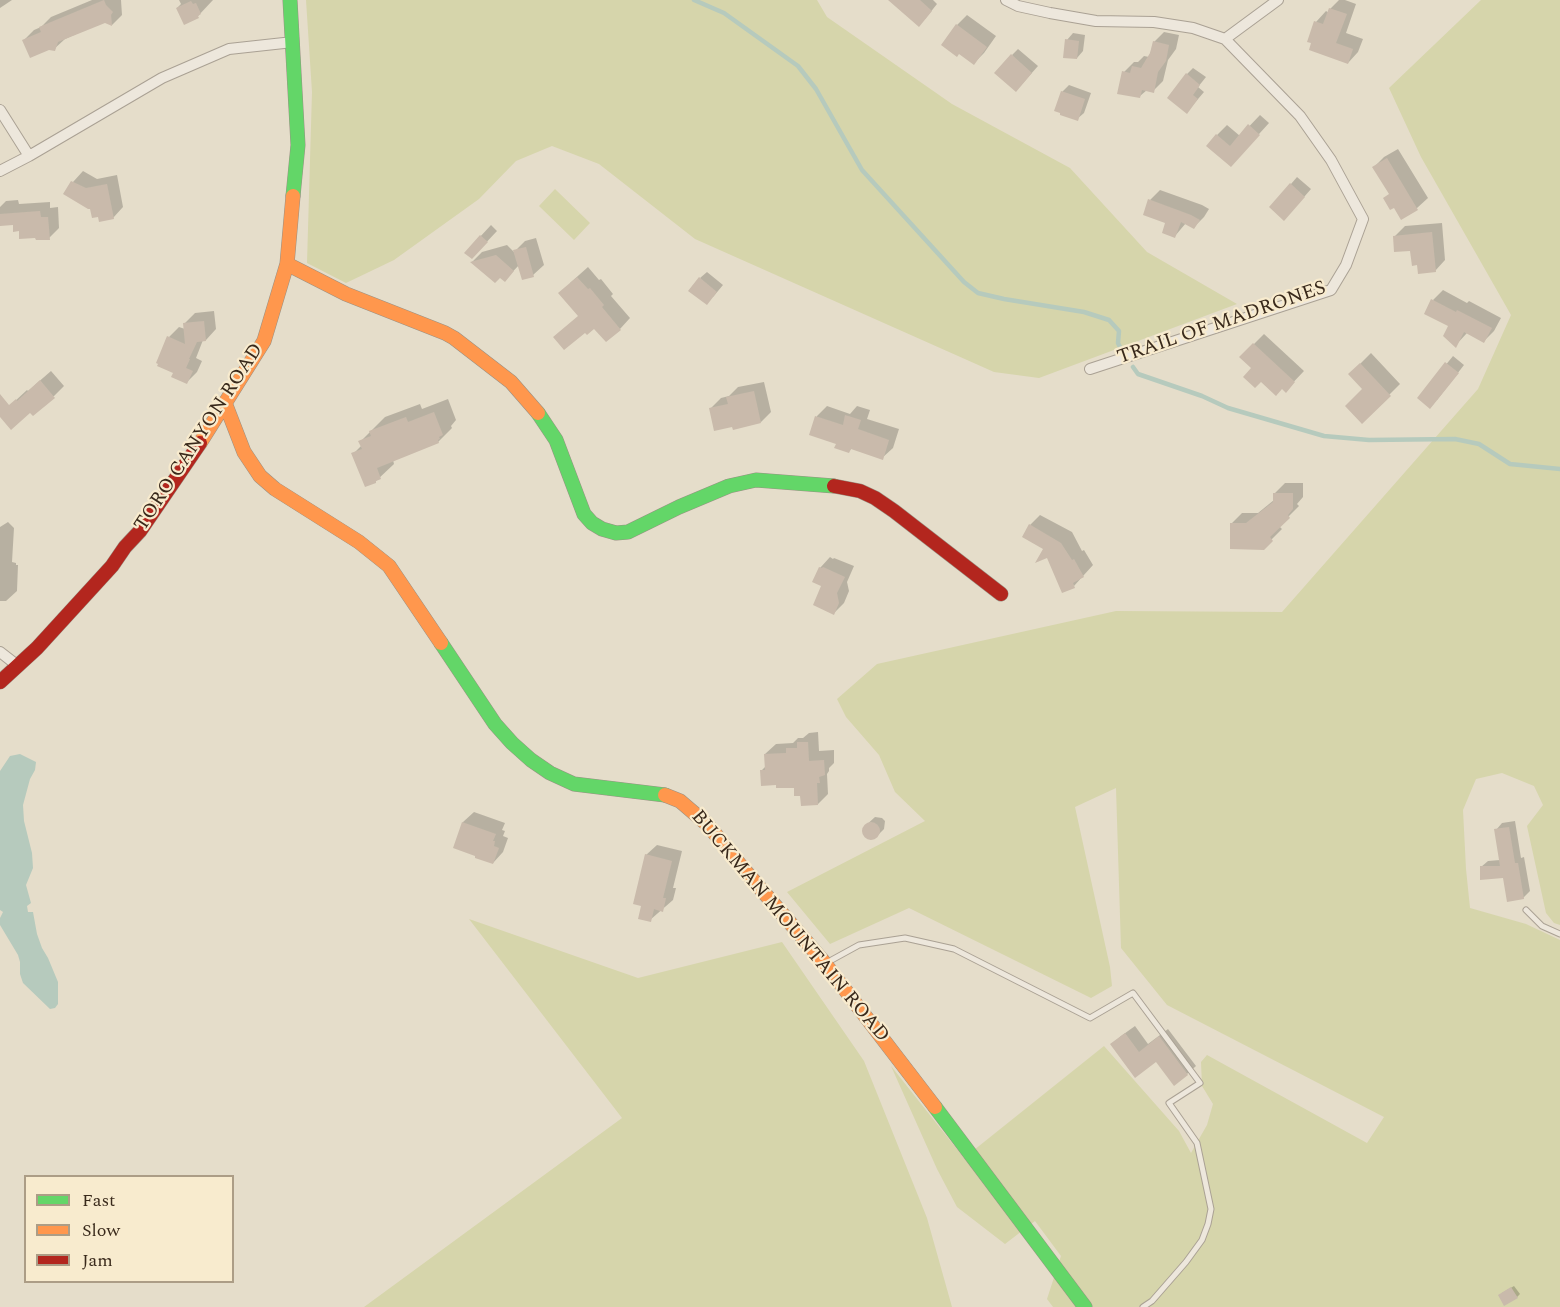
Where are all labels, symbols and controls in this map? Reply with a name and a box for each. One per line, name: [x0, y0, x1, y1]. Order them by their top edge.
street label: TRAIL OF MADRONES: [1115, 277, 1329, 371]
street label: TORO CANYON ROAD: [130, 340, 270, 536]
street label: BUCKMAN MOUNTAIN ROAD: [685, 806, 893, 1048]
legend: [24, 1175, 234, 1283]
text: Fast: [82, 1187, 115, 1214]
text: Slow: [82, 1217, 120, 1244]
text: Jam: [82, 1247, 113, 1274]

